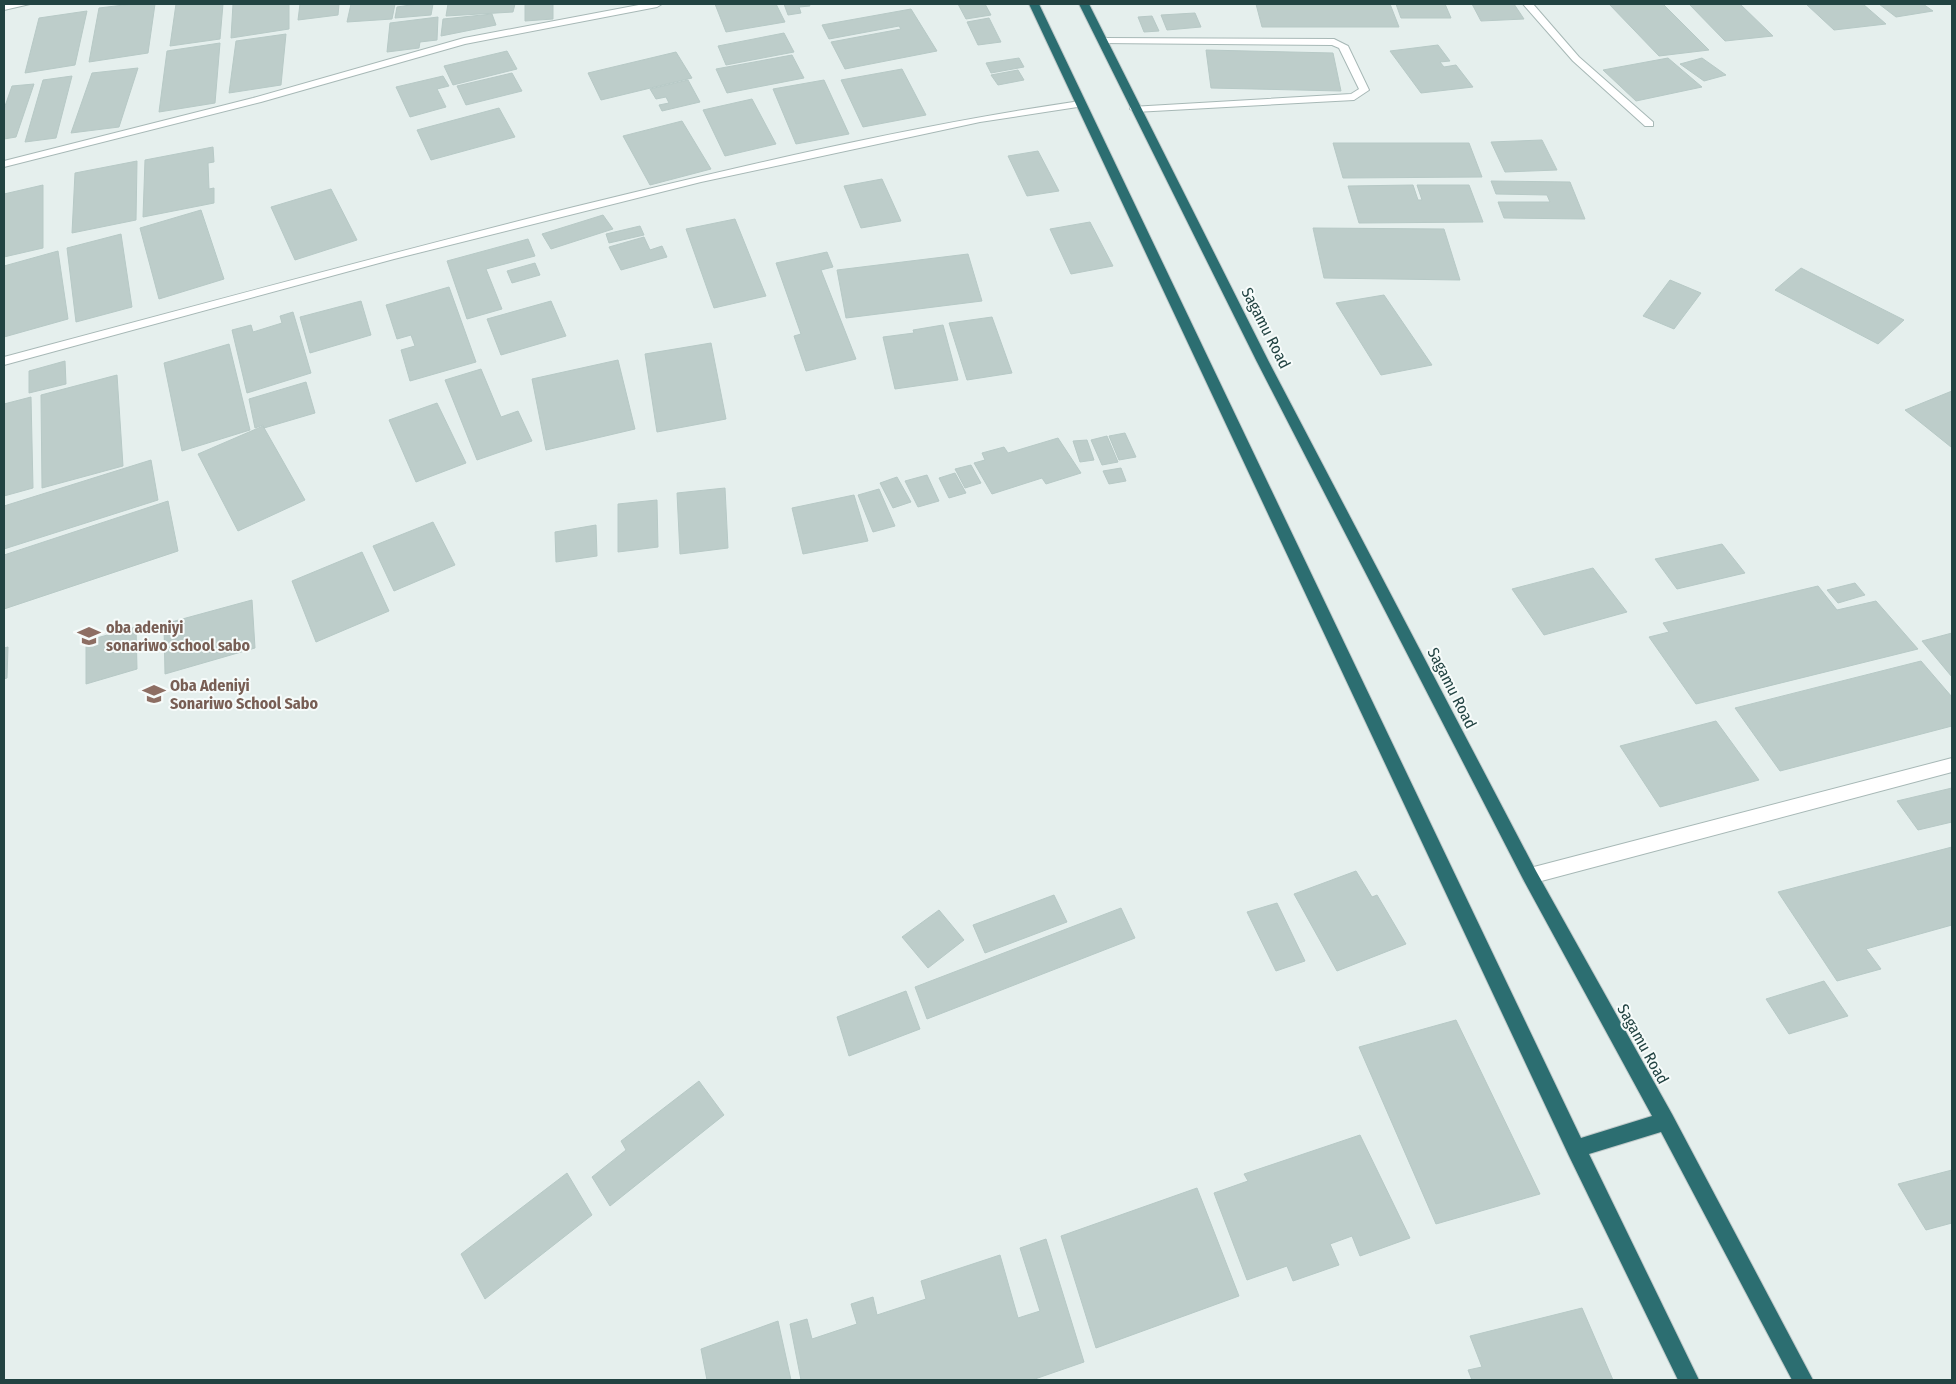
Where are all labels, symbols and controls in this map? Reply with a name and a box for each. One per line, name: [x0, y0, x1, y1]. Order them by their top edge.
street label: Sagamu Road: [1237, 284, 1295, 372]
place label: oba adeniyi sonariwo school sabo: [106, 618, 250, 655]
school or university icon: oba adeniyi sonariwo school sabo: [76, 623, 102, 649]
street label: Sagamu Road: [1423, 644, 1481, 732]
place label: Oba Adeniyi Sonariwo School Sabo: [170, 676, 318, 713]
school or university icon: Oba Adeniyi Sonariwo School Sabo: [141, 681, 167, 707]
street label: Sagamu Road: [1613, 1001, 1673, 1087]

